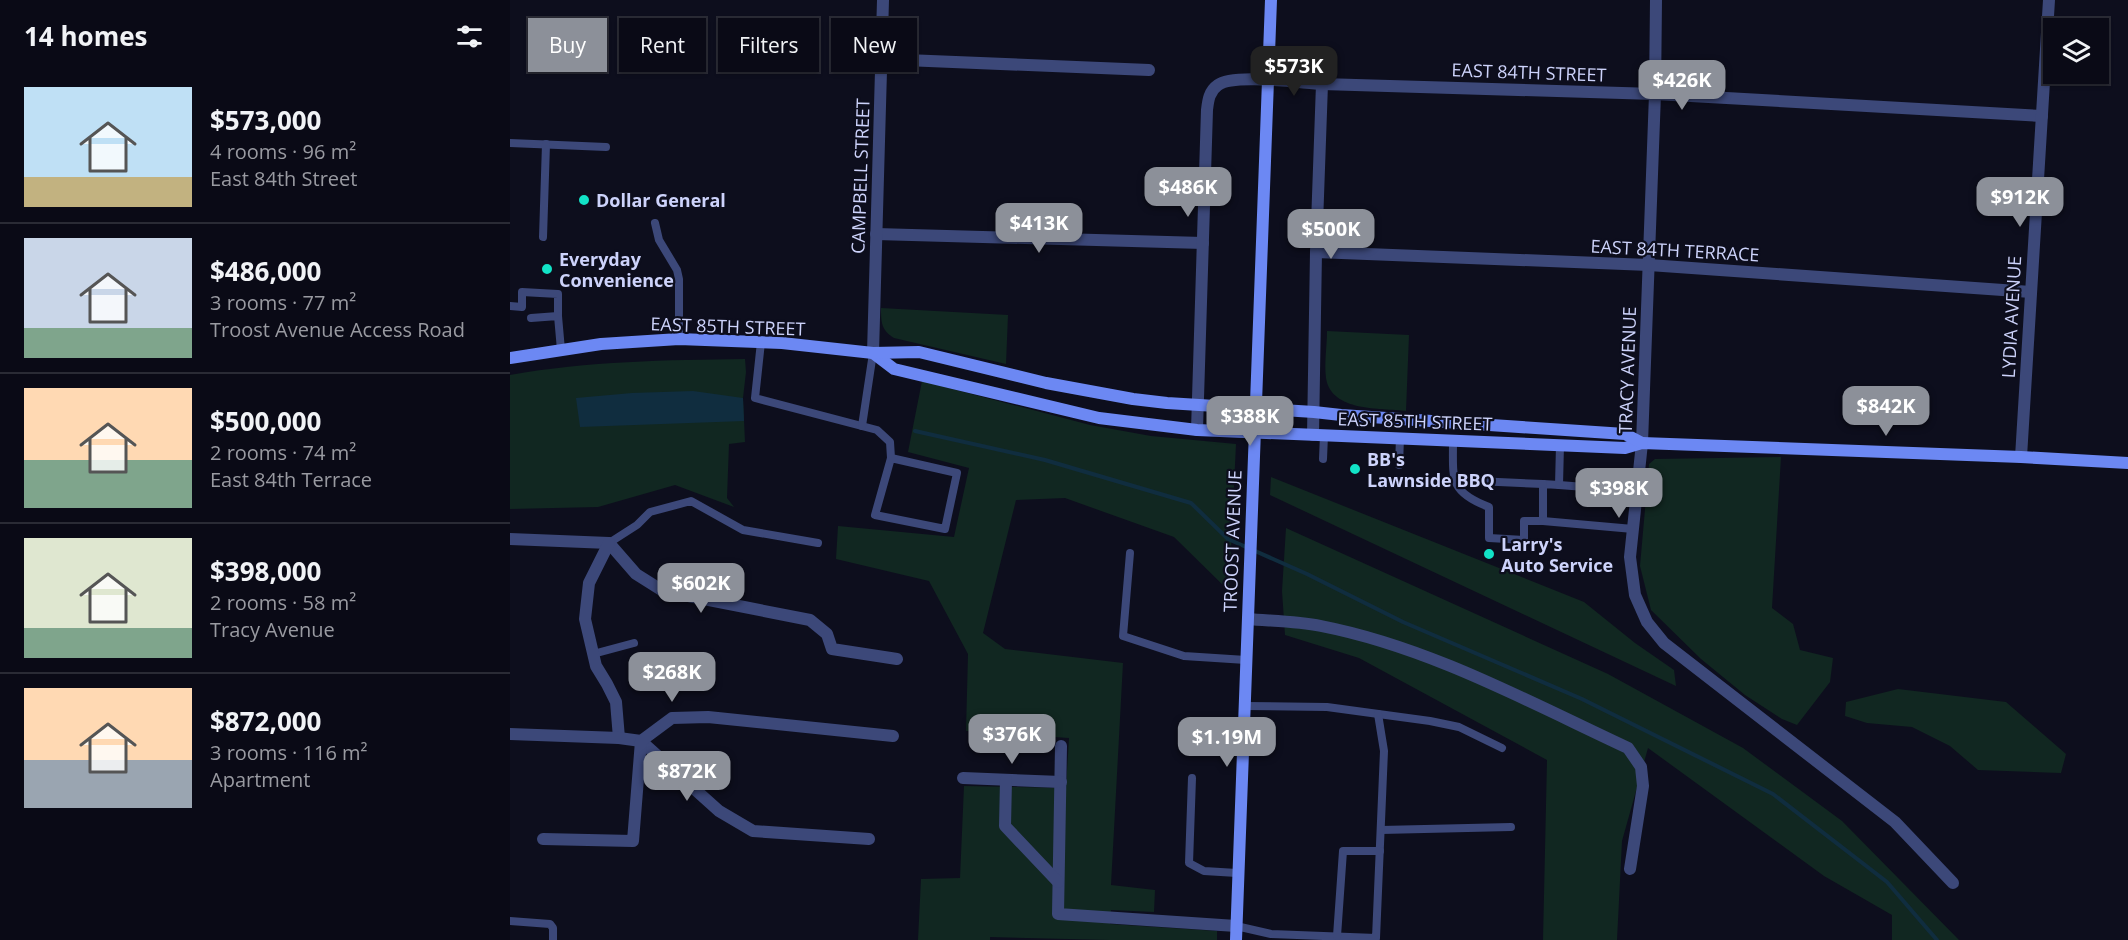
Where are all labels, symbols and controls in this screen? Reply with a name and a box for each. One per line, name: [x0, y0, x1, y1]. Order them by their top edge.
text: 14 homes: [24, 18, 148, 54]
chip: Buy: [528, 18, 607, 72]
chip: Rent: [619, 18, 706, 72]
chip: Filters: [718, 18, 819, 72]
chip: New: [831, 18, 917, 72]
map controls: [2043, 18, 2109, 84]
button: layers: [2043, 18, 2109, 84]
icon: filters: [453, 20, 486, 53]
pin: $573K: [1252, 46, 1336, 97]
text: $573K: [1264, 52, 1324, 79]
street label: EAST 84TH STREET: [1451, 57, 1607, 87]
pin: $426K: [1640, 60, 1724, 111]
text: $426K: [1652, 66, 1712, 93]
street label: CAMPBELL STREET: [845, 98, 875, 254]
text: $573,000: [210, 102, 321, 138]
icon: home: [72, 111, 144, 183]
text: 4 rooms · 96 m²: [210, 138, 356, 165]
text: East 84th Street: [210, 165, 357, 192]
pin: $486K: [1146, 167, 1230, 218]
text: $486K: [1158, 173, 1218, 200]
pin: $912K: [1978, 177, 2062, 228]
text: $912K: [1990, 183, 2050, 210]
place label: Dollar General: [596, 188, 726, 212]
marker: Dollar General: [577, 193, 591, 207]
pin: $413K: [997, 203, 1081, 254]
text: $413K: [1009, 209, 1069, 236]
pin: $500K: [1289, 209, 1373, 260]
text: $500K: [1301, 215, 1361, 242]
street label: EAST 84TH TERRACE: [1590, 234, 1760, 266]
place label: Everyday Convenience: [559, 247, 674, 292]
text: $486,000: [210, 253, 321, 289]
street label: LYDIA AVENUE: [1996, 255, 2026, 379]
icon: home: [72, 262, 144, 334]
marker: Everyday Convenience: [540, 262, 554, 276]
text: 3 rooms · 77 m²: [210, 289, 356, 316]
street label: TRACY AVENUE: [1613, 306, 1641, 434]
street label: EAST 85TH STREET: [650, 311, 806, 341]
text: Troost Avenue Access Road: [210, 316, 465, 343]
pin: $842K: [1844, 386, 1928, 437]
text: $842K: [1856, 392, 1916, 419]
pin: $388K: [1208, 396, 1292, 447]
text: $388K: [1220, 402, 1280, 429]
text: $500,000: [210, 403, 321, 439]
street label: EAST 85TH STREET: [1337, 406, 1493, 436]
icon: home: [72, 412, 144, 484]
text: 2 rooms · 74 m²: [210, 439, 356, 466]
place label: BB's Lawnside BBQ: [1367, 447, 1495, 492]
marker: BB's Lawnside BBQ: [1348, 462, 1362, 476]
text: East 84th Terrace: [210, 466, 372, 493]
pin: $398K: [1577, 468, 1661, 519]
street label: TROOST AVENUE: [1218, 469, 1246, 613]
text: $398K: [1589, 474, 1649, 501]
place label: Larry's Auto Service: [1501, 532, 1613, 577]
marker: Larry's Auto Service: [1482, 547, 1496, 561]
text: $398,000: [210, 553, 321, 589]
icon: home: [72, 562, 144, 634]
pin: $602K: [659, 563, 743, 614]
text: $602K: [671, 569, 731, 596]
text: 2 rooms · 58 m²: [210, 589, 356, 616]
text: Tracy Avenue: [210, 616, 335, 643]
pin: $268K: [630, 652, 714, 703]
text: $268K: [642, 658, 702, 685]
text: $872,000: [210, 703, 321, 739]
icon: home: [72, 712, 144, 784]
pin: $376K: [970, 714, 1054, 765]
pin: $1.19M: [1178, 717, 1276, 768]
text: $376K: [982, 720, 1042, 747]
text: $1.19M: [1192, 723, 1262, 750]
text: 3 rooms · 116 m²: [210, 739, 368, 766]
pin: $872K: [645, 751, 729, 802]
text: $872K: [657, 757, 717, 784]
text: Apartment: [210, 766, 310, 793]

